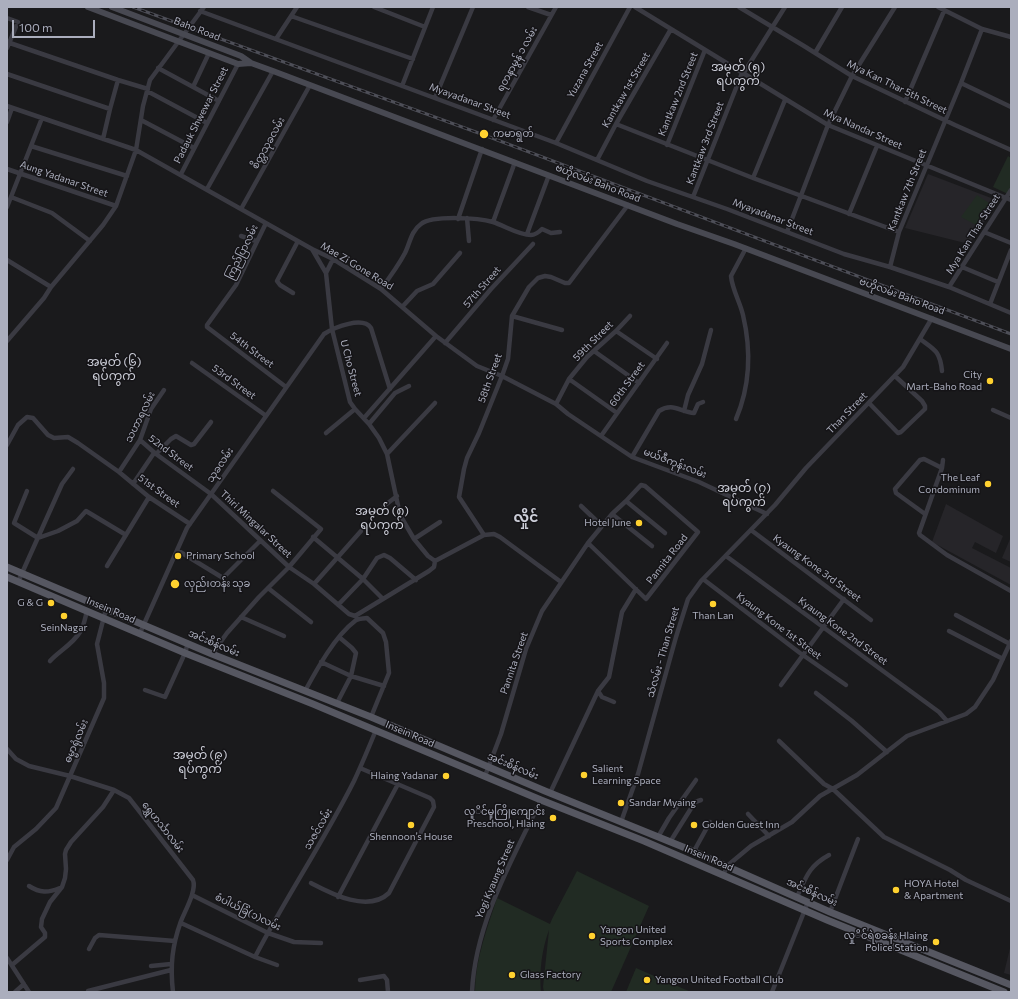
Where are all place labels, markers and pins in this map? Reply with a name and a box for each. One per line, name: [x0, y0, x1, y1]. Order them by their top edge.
marker: ကမာရွတ်: [478, 128, 490, 140]
place label: ကမာရွတ်: [493, 128, 534, 140]
place label: City Mart-Baho Road: [906, 369, 982, 392]
marker: City Mart-Baho Road: [985, 376, 995, 386]
place label: The Leaf Condominum: [918, 472, 980, 496]
marker: The Leaf Condominum: [983, 479, 993, 489]
place label: Hotel June: [584, 517, 631, 529]
marker: Hotel June: [634, 518, 644, 528]
place label: Primary School: [186, 550, 255, 562]
marker: Primary School: [173, 551, 183, 561]
marker: လှည်းတန်း သုခ: [169, 578, 181, 590]
place label: လှည်းတန်း သုခ: [184, 578, 250, 590]
place label: G & G: [17, 597, 43, 609]
marker: G & G: [46, 598, 56, 608]
marker: Than Lan: [708, 599, 718, 609]
place label: Than Lan: [692, 610, 734, 622]
marker: SeinNagar: [59, 611, 69, 621]
place label: SeinNagar: [41, 622, 87, 634]
place label: Salient Learning Space: [592, 763, 661, 786]
place label: Hlaing Yadanar: [370, 770, 438, 782]
marker: Salient Learning Space: [579, 770, 589, 780]
marker: Hlaing Yadanar: [441, 771, 451, 781]
place label: Sandar Myaing: [629, 797, 696, 809]
marker: Sandar Myaing: [616, 798, 626, 808]
place label: လှုိင်မူကြိုကျောင်း Preschool, Hlaing: [464, 806, 545, 830]
marker: လှုိင်မူကြိုကျောင်း Preschool, Hlaing: [548, 813, 558, 823]
place label: Golden Guest Inn: [702, 819, 780, 831]
marker: Shennoon’s House: [406, 820, 416, 830]
marker: Golden Guest Inn: [689, 820, 699, 830]
place label: Shennoon’s House: [369, 831, 453, 843]
place label: HOYA Hotel & Apartment: [904, 878, 963, 902]
marker: HOYA Hotel & Apartment: [891, 885, 901, 895]
place label: Yangon United Sports Complex: [600, 924, 673, 948]
place label: လှုိင်ရဲစခန်း Hlaing Police Station: [844, 930, 928, 954]
marker: Yangon United Sports Complex: [587, 931, 597, 941]
marker: လှုိင်ရဲစခန်း Hlaing Police Station: [931, 937, 941, 947]
place label: Glass Factory: [520, 969, 581, 981]
marker: Glass Factory: [507, 970, 517, 980]
place label: Yangon United Football Club: [655, 974, 784, 986]
marker: Yangon United Football Club: [642, 975, 652, 985]

